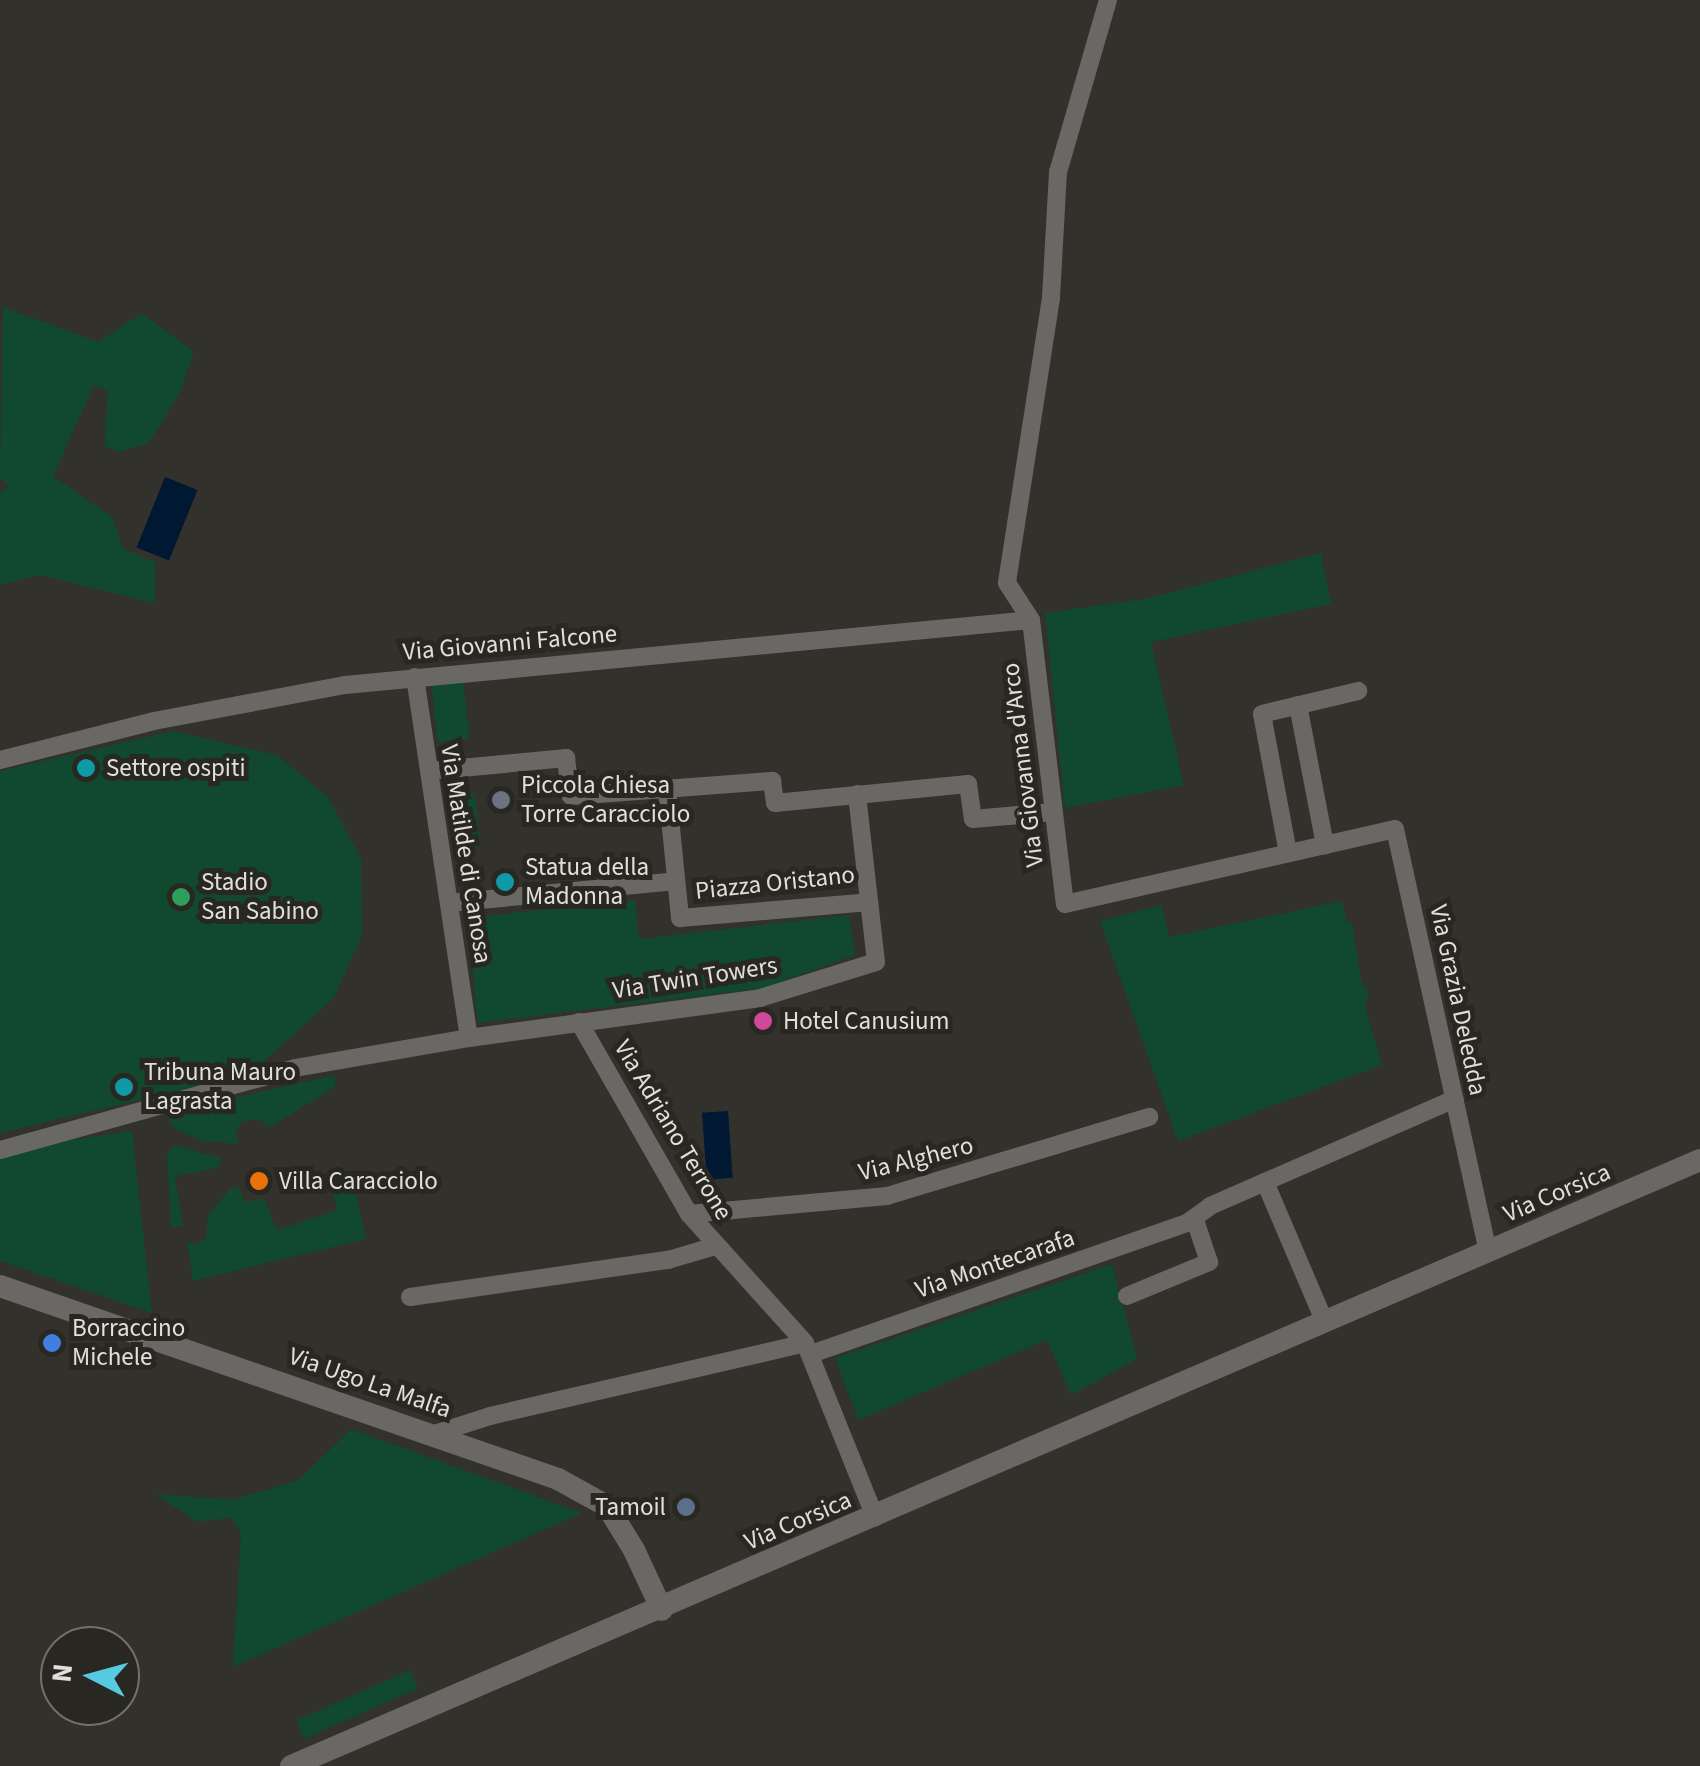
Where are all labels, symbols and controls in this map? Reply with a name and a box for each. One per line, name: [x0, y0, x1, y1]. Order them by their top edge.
street label: Via Giovanni Falcone: [402, 619, 618, 667]
street label: Via Giovanna d'Arco: [996, 661, 1050, 869]
street label: Via Matilde di Canosa: [434, 742, 498, 966]
place label: Settore ospiti: [106, 753, 246, 783]
marker: Settore ospiti: [75, 757, 97, 779]
place label: Piccola Chiesa Torre Caracciolo: [521, 771, 690, 830]
marker: Piccola Chiesa Torre Caracciolo: [490, 789, 512, 811]
place label: Statua della Madonna: [525, 853, 649, 912]
street label: Piazza Oristano: [694, 860, 856, 906]
place label: Stadio San Sabino: [201, 868, 319, 927]
marker: Statua della Madonna: [494, 871, 516, 893]
marker: Stadio San Sabino: [170, 886, 192, 908]
street label: Via Grazia Deledda: [1423, 902, 1493, 1098]
street label: Via Twin Towers: [610, 950, 780, 1006]
place label: Hotel Canusium: [783, 1006, 949, 1036]
marker: Hotel Canusium: [752, 1010, 774, 1032]
street label: Via Adriano Terrone: [607, 1035, 739, 1225]
place label: Tribuna Mauro Lagrasta: [144, 1058, 296, 1117]
marker: Tribuna Mauro Lagrasta: [113, 1076, 135, 1098]
street label: Via Alghero: [856, 1130, 976, 1188]
street label: Via Corsica: [1499, 1157, 1615, 1229]
place label: Villa Caracciolo: [279, 1166, 438, 1196]
marker: Villa Caracciolo: [248, 1170, 270, 1192]
street label: Via Montecarafa: [911, 1223, 1079, 1305]
place label: Borraccino Michele: [72, 1314, 185, 1373]
marker: Borraccino Michele: [41, 1332, 63, 1354]
street label: Via Ugo La Malfa: [285, 1341, 455, 1425]
street label: Via Corsica: [740, 1485, 856, 1557]
place label: Tamoil: [595, 1492, 666, 1522]
marker: Tamoil: [675, 1496, 697, 1518]
north arrow: [40, 1626, 140, 1726]
text: N: [41, 1662, 83, 1684]

